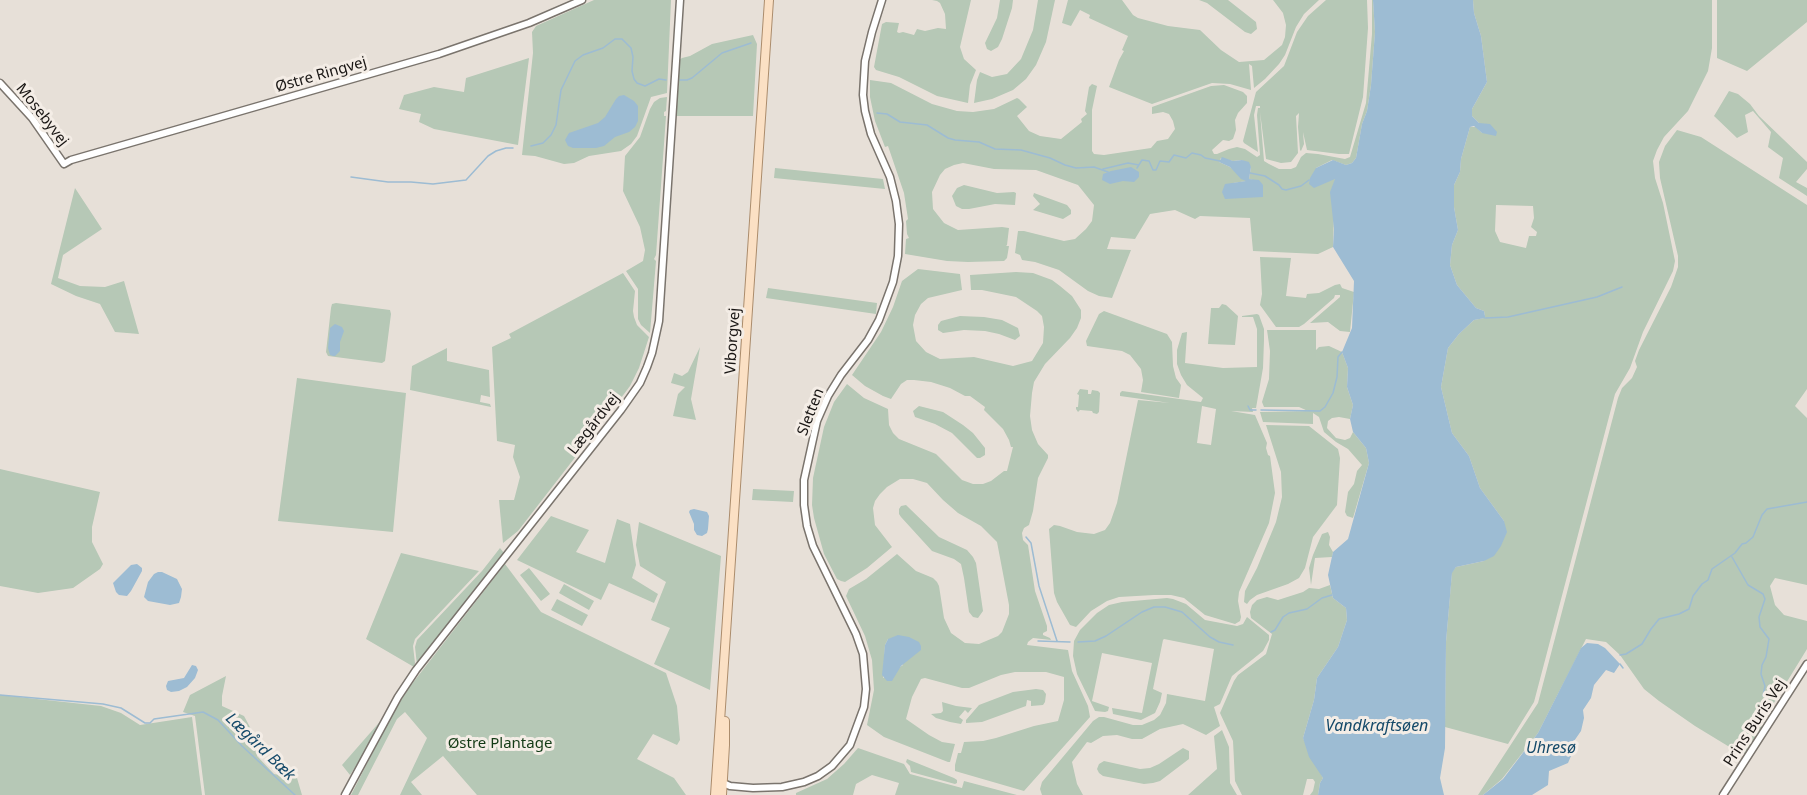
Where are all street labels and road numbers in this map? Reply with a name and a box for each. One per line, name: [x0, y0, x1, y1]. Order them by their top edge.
street label: Østre Ringvej: [273, 53, 369, 97]
street label: Mosebyvej: [12, 80, 72, 150]
street label: Viborgvej: [722, 307, 744, 375]
street label: Sletten: [794, 386, 828, 438]
street label: Lægårdvej: [564, 389, 624, 459]
street label: Prins Buris Vej: [1720, 676, 1790, 770]

